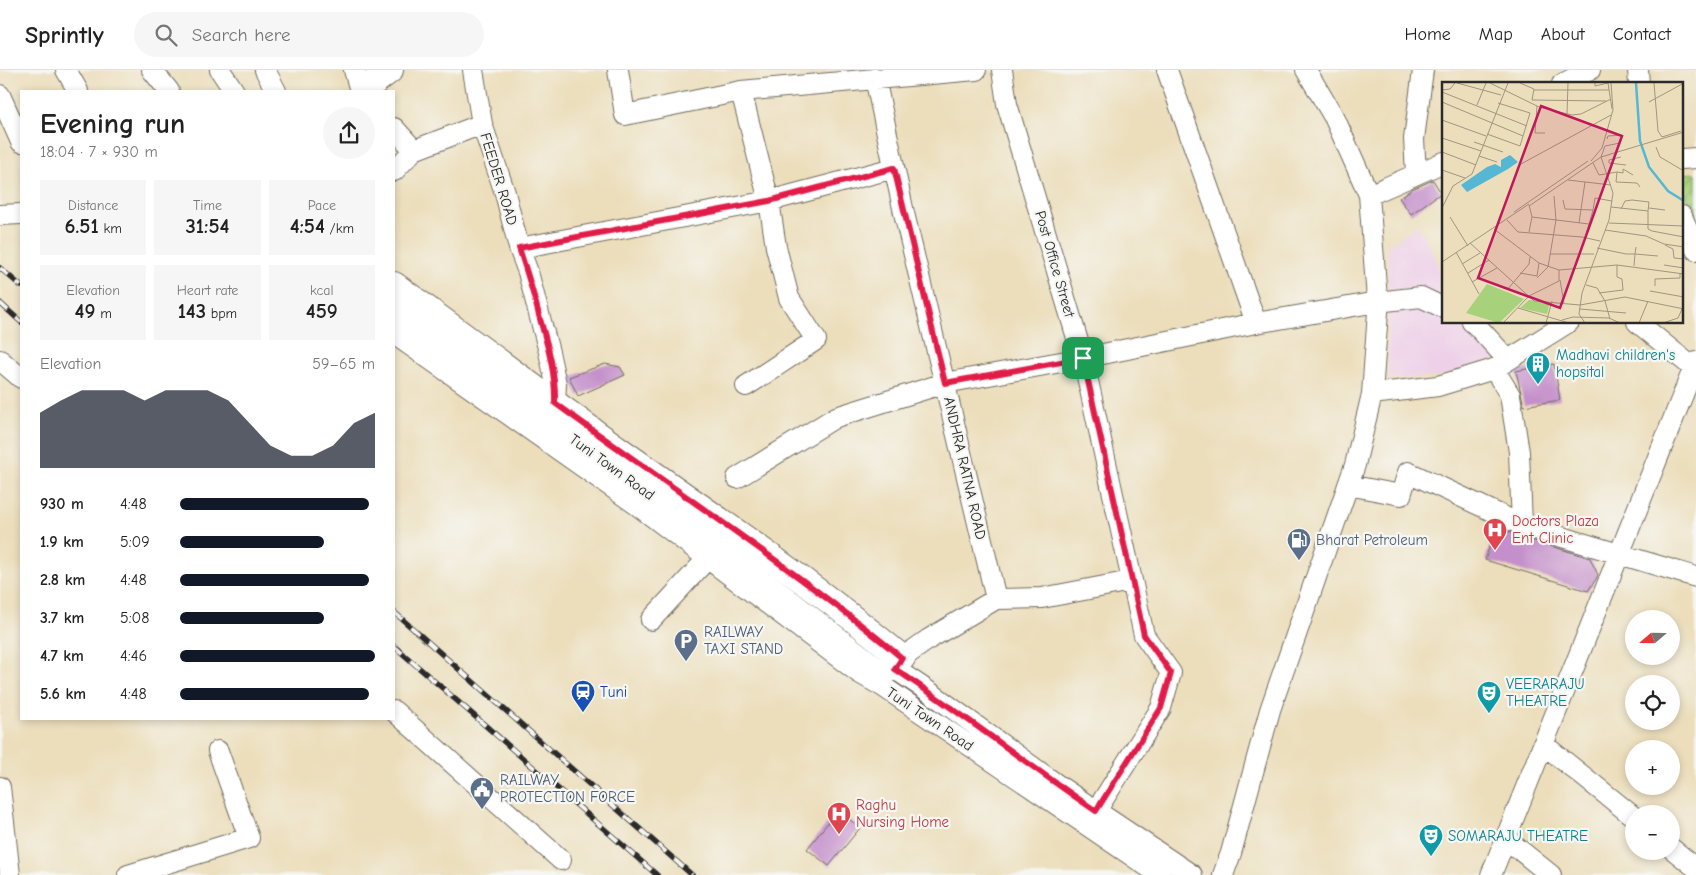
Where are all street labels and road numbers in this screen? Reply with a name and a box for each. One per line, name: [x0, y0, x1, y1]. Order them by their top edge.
street label: FEEDER ROAD: [476, 131, 522, 227]
street label: Post Office Street: [1031, 209, 1079, 320]
street label: ANDHRA RATNA ROAD: [940, 395, 990, 541]
street label: Tuni Town Road: [566, 430, 658, 504]
street label: Tuni Town Road: [883, 683, 977, 755]

